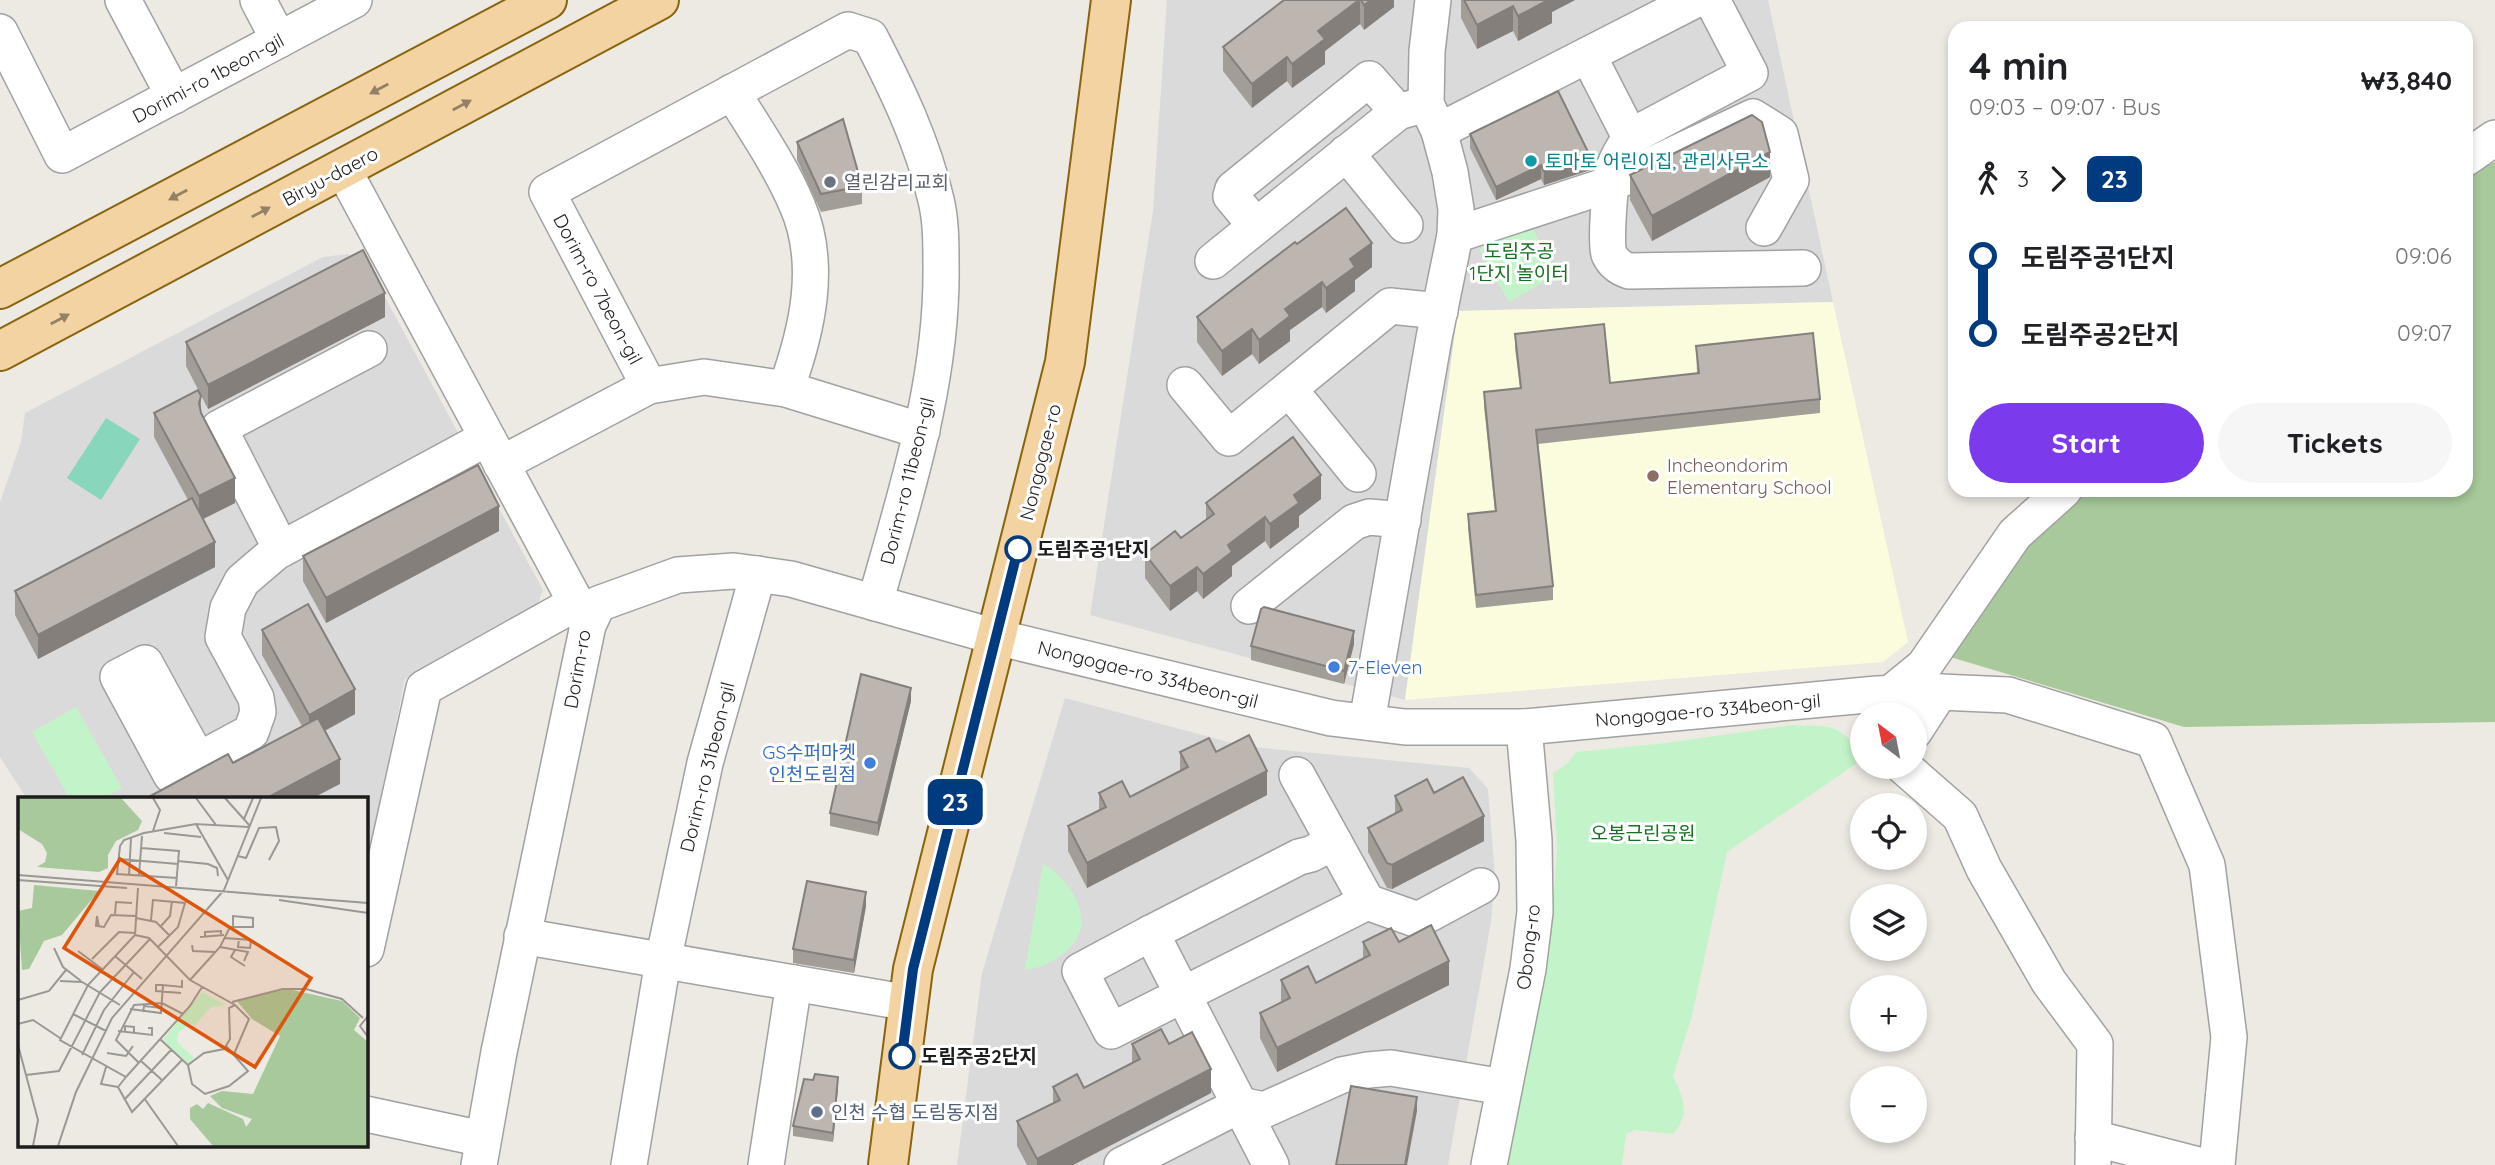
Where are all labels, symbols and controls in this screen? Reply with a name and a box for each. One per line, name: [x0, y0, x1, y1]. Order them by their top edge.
street label: Dorimi-ro 1beon-gil: [128, 28, 288, 128]
text: 4 min: [1969, 42, 2069, 90]
text: ₩3,840: [2361, 64, 2452, 97]
one-way arrow: [369, 83, 389, 95]
text: 09:03 – 09:07 · Bus: [1969, 92, 2161, 121]
one-way arrow: [452, 99, 472, 111]
street label: Biryu-daero: [278, 141, 382, 211]
place label: 토마토 어린이집, 관리사무소: [1545, 149, 1769, 173]
marker: 토마토 어린이집, 관리사무소: [1523, 153, 1539, 169]
icon: walk: [1969, 160, 2007, 198]
icon: forward: [2039, 160, 2077, 198]
text: 3: [2017, 164, 2029, 193]
text: 23: [2101, 164, 2128, 194]
place label: 열린감리교회: [844, 170, 949, 194]
marker: 열린감리교회: [822, 174, 838, 190]
one-way arrow: [167, 189, 187, 201]
one-way arrow: [251, 206, 271, 218]
street label: Dorim-ro 7beon-gil: [548, 210, 648, 368]
park label: 도림주공 1단지 놀이터: [1469, 239, 1569, 285]
text: 도림주공1단지: [2021, 241, 2175, 274]
text: 09:06: [2395, 241, 2452, 270]
one-way arrow: [50, 313, 70, 325]
text: 도림주공2단지: [2021, 318, 2179, 351]
text: 09:07: [2397, 318, 2452, 347]
street label: Dorim-ro 11beon-gil: [875, 395, 939, 567]
street label: Nongogae-ro: [1014, 401, 1066, 523]
button: Start: [1969, 403, 2204, 483]
button: Tickets: [2218, 403, 2452, 483]
place label: Incheondorim Elementary School: [1667, 453, 1832, 499]
marker: Incheondorim Elementary School: [1645, 468, 1661, 484]
marker: 도림주공1단지: [1005, 536, 1031, 562]
place label: 도림주공1단지: [1037, 537, 1149, 561]
street label: Dorim-ro: [558, 628, 596, 710]
street label: Nongogae-ro 334beon-gil: [1035, 635, 1261, 713]
place label: 7-Eleven: [1348, 655, 1422, 679]
marker: 7-Eleven: [1326, 659, 1342, 675]
street label: Dorim-ro 31beon-gil: [674, 679, 740, 855]
street label: Nongogae-ro 334beon-gil: [1594, 688, 1822, 732]
north arrow: [1850, 702, 1927, 779]
map controls: [1850, 702, 1927, 1143]
place label: GS수퍼마켓 인천도림점: [762, 740, 856, 786]
marker: GS수퍼마켓 인천도림점: [862, 755, 878, 771]
line badge: 23: [923, 779, 986, 825]
text: 23: [942, 787, 968, 817]
button: locate: [1850, 793, 1927, 870]
inset map: [18, 797, 368, 1148]
park label: 오봉근린공원: [1591, 821, 1695, 845]
button: layers: [1850, 884, 1927, 961]
street label: Obong-ro: [1511, 903, 1545, 991]
button: +: [1850, 975, 1927, 1052]
marker: 도림주공2단지: [889, 1043, 915, 1069]
place label: 도림주공2단지: [921, 1044, 1037, 1068]
button: −: [1850, 1066, 1927, 1143]
place label: 인천 수협 도림동지점: [831, 1100, 999, 1124]
marker: 인천 수협 도림동지점: [809, 1104, 825, 1120]

